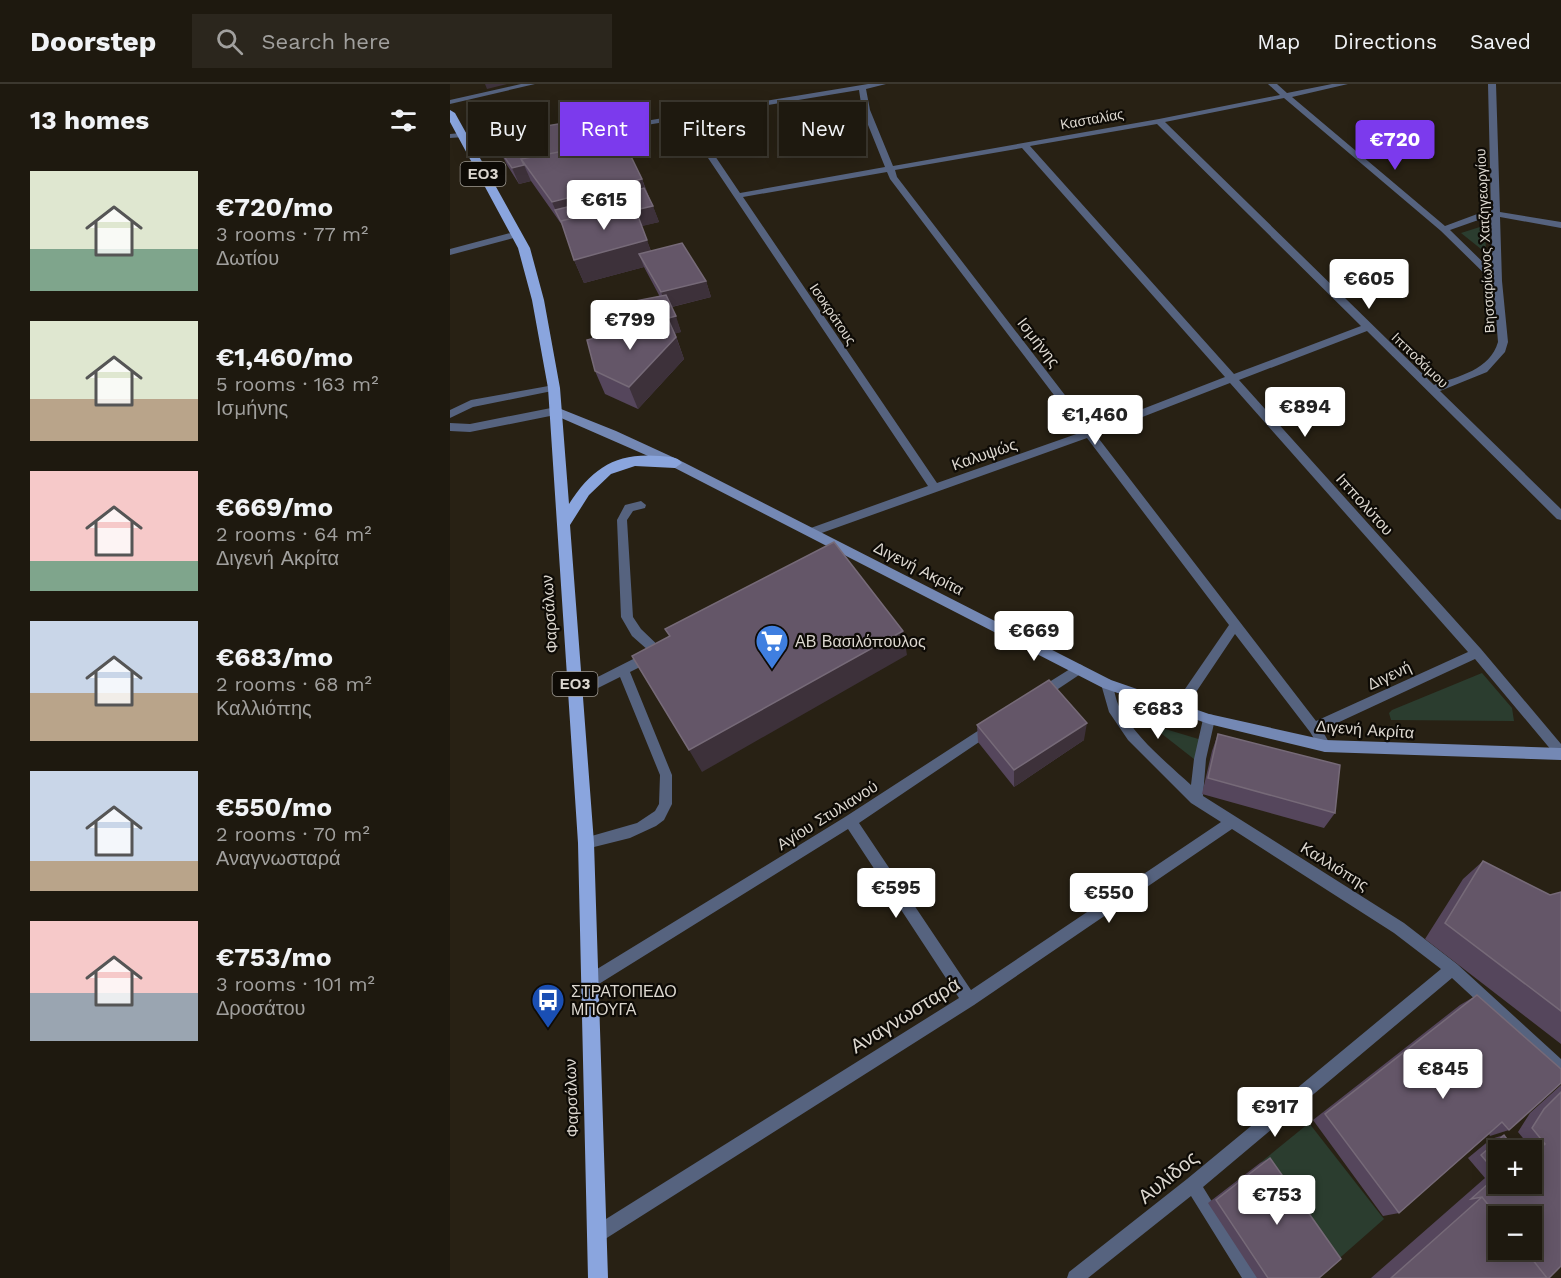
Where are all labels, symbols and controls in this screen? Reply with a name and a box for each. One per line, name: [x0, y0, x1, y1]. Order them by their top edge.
search box: [192, 14, 612, 68]
text: Doorstep: [30, 25, 156, 58]
icon: search: [213, 25, 246, 58]
text: Search here: [261, 29, 390, 54]
text: Map: [1257, 29, 1300, 54]
text: Directions: [1333, 29, 1437, 54]
text: Saved: [1470, 29, 1531, 54]
chip: Buy: [468, 102, 548, 156]
chip: Rent: [560, 102, 649, 156]
chip: Filters: [661, 102, 767, 156]
chip: New: [779, 102, 866, 156]
icon: filters: [387, 104, 420, 137]
text: 13 homes: [30, 105, 149, 135]
street label: Κασταλίας: [1059, 105, 1125, 132]
pin: €720: [1359, 120, 1431, 171]
text: €720: [1370, 127, 1421, 151]
street label: Βησσαρίωνος Χατζηγεωργίου: [1472, 148, 1498, 334]
road number: ΕΟ3: [460, 162, 506, 186]
pin: €615: [568, 180, 640, 231]
text: €615: [581, 187, 627, 211]
text: €720/mo: [216, 192, 333, 222]
icon: home: [78, 195, 150, 267]
text: 3 rooms · 77 m²: [216, 222, 368, 246]
text: Δωτίου: [216, 246, 279, 270]
pin: €605: [1333, 259, 1405, 310]
text: €605: [1344, 266, 1394, 290]
street label: Ισοκράτους: [807, 280, 860, 348]
pin: €799: [594, 300, 666, 351]
text: €799: [605, 307, 655, 331]
street label: Ισμήνης: [1013, 314, 1064, 371]
street label: Ιπποδάμου: [1388, 329, 1452, 391]
text: €1,460/mo: [216, 342, 353, 372]
icon: home: [78, 345, 150, 417]
text: 5 rooms · 163 m²: [216, 372, 378, 396]
pin: €894: [1269, 387, 1341, 438]
text: €894: [1279, 394, 1331, 418]
pin: €1,460: [1046, 395, 1144, 446]
text: Ισμήνης: [216, 396, 288, 420]
text: €1,460: [1062, 402, 1128, 426]
street label: Καλυψώς: [949, 434, 1020, 474]
street label: Ιππολύτου: [1332, 469, 1397, 539]
text: €669/mo: [216, 492, 333, 522]
icon: home: [78, 495, 150, 567]
text: 2 rooms · 64 m²: [216, 522, 372, 546]
street label: Διγενή Ακρίτα: [871, 538, 967, 599]
text: Διγενή Ακρίτα: [216, 546, 339, 570]
street label: Φαρσάλων: [537, 574, 562, 654]
pin: €669: [998, 611, 1070, 662]
text: €669: [1009, 618, 1060, 642]
supermarket icon: ΑΒ Βασιλόπουλος: [754, 623, 790, 670]
place label: ΑΒ Βασιλόπουλος: [795, 632, 926, 651]
text: €683/mo: [216, 642, 333, 672]
icon: home: [78, 645, 150, 717]
street label: Διγενή: [1364, 657, 1414, 694]
text: 2 rooms · 68 m²: [216, 672, 372, 696]
road number: ΕΟ3: [552, 672, 598, 696]
pin: €683: [1122, 689, 1194, 740]
text: Καλλιόπης: [216, 696, 312, 720]
text: €683: [1133, 696, 1183, 720]
street label: Διγενή Ακρίτα: [1315, 717, 1415, 742]
street label: Αγίου Στυλιανού: [773, 777, 881, 854]
text: €550/mo: [216, 792, 332, 822]
icon: home: [78, 795, 150, 867]
text: 2 rooms · 70 m²: [216, 822, 370, 846]
street label: Καλλιόπης: [1297, 838, 1372, 895]
text: Αναγνωσταρά: [216, 846, 341, 870]
pin: €595: [860, 868, 932, 919]
pin: €550: [1073, 873, 1145, 924]
text: €595: [871, 875, 921, 899]
text: €550: [1084, 880, 1134, 904]
text: €753/mo: [216, 942, 332, 972]
icon: home: [78, 945, 150, 1017]
text: 3 rooms · 101 m²: [216, 972, 375, 996]
street label: Αναγνωσταρά: [846, 972, 964, 1058]
bus stop icon: ΣΤΡΑΤΟΠΕΔΟ ΜΠΟΥΓΑ: [530, 982, 566, 1029]
place label: ΣΤΡΑΤΟΠΕΔΟ ΜΠΟΥΓΑ: [571, 982, 677, 1019]
text: Δροσάτου: [216, 996, 305, 1020]
pin: €845: [1407, 1049, 1479, 1100]
text: €845: [1417, 1056, 1469, 1080]
street label: Φαρσάλων: [561, 1058, 582, 1138]
pin: €917: [1239, 1087, 1311, 1138]
text: €917: [1251, 1094, 1299, 1118]
map controls: [1488, 1140, 1542, 1260]
button: +: [1488, 1140, 1542, 1194]
street label: Αυλίδος: [1133, 1145, 1203, 1209]
pin: €753: [1241, 1175, 1313, 1226]
text: €753: [1252, 1182, 1302, 1206]
button: −: [1488, 1206, 1542, 1260]

